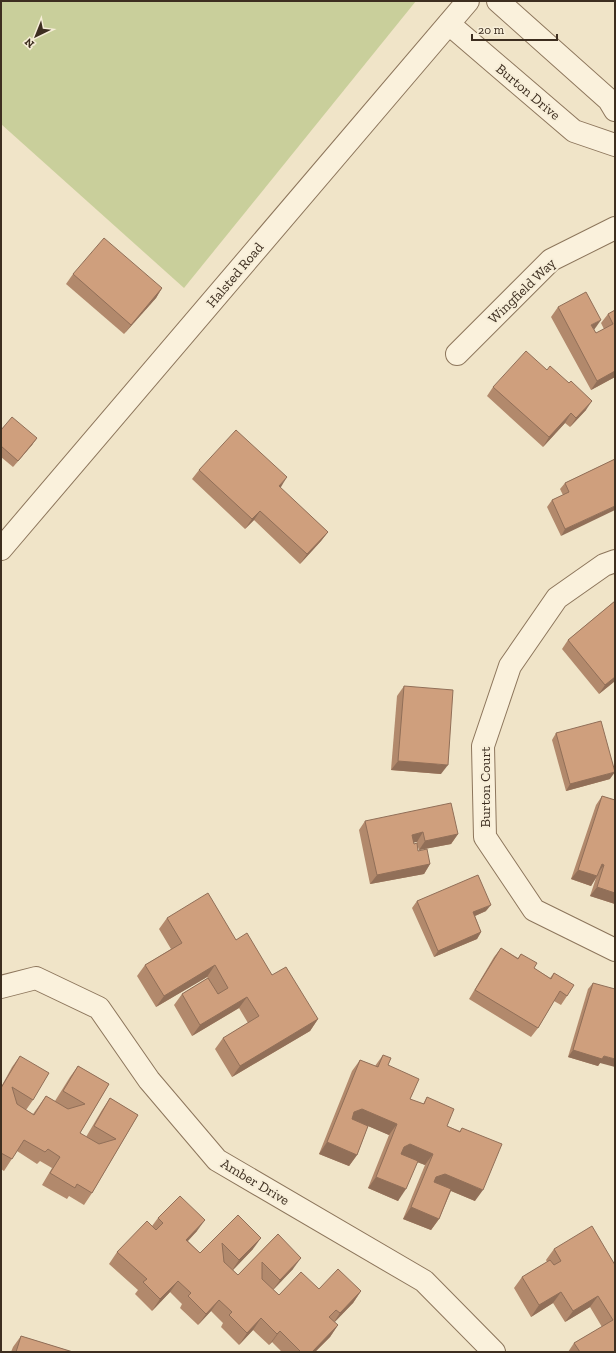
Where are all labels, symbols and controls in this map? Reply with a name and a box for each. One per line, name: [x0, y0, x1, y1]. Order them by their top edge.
north arrow: [16, 16, 56, 56]
scale bar: [472, 16, 557, 42]
text: 20 m: [478, 23, 505, 37]
text: N: [22, 35, 37, 51]
street label: Burton Drive: [492, 60, 564, 124]
street label: Halsted Road: [203, 239, 267, 311]
street label: Wingfield Way: [485, 254, 560, 327]
street label: Burton Court: [477, 746, 494, 827]
street label: Amber Drive: [218, 1155, 293, 1209]

